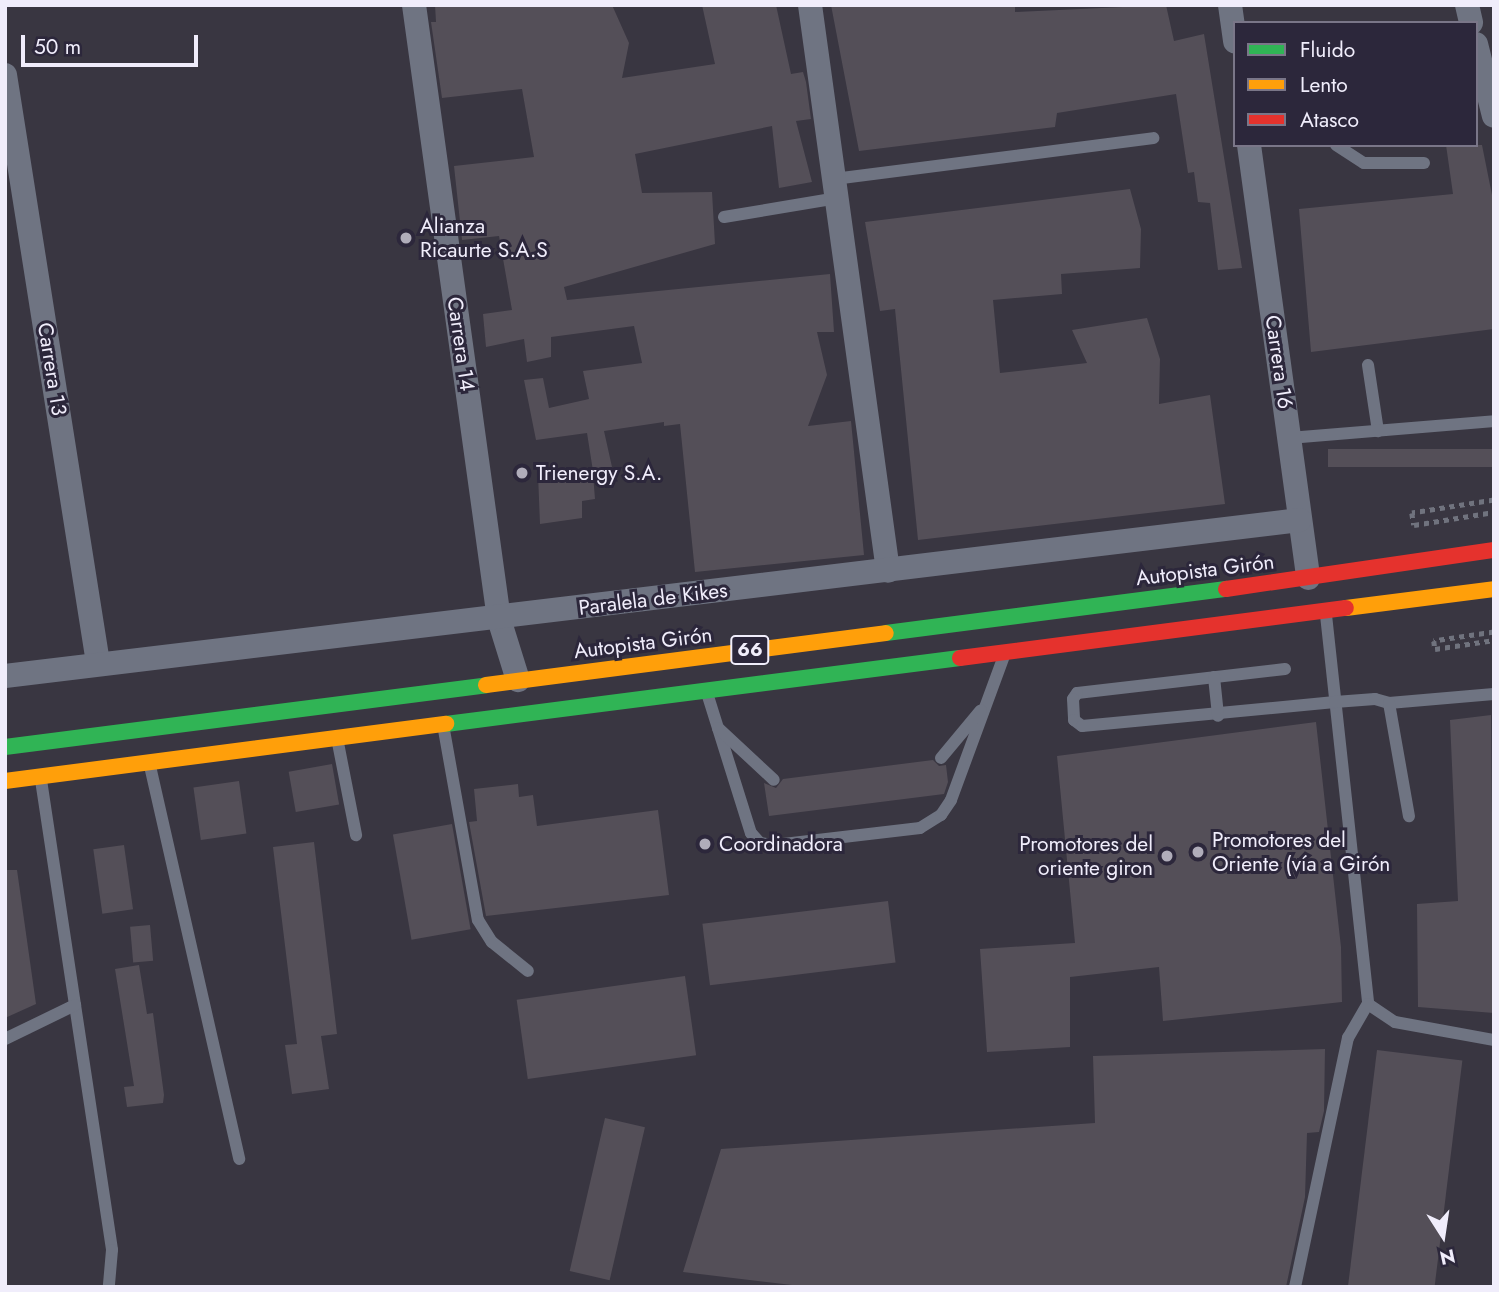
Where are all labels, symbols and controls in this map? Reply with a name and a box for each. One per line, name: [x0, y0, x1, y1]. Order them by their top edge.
scale bar: [24, 21, 201, 65]
legend: [1233, 21, 1478, 147]
text: 50 m: [34, 32, 81, 62]
text: Fluido: [1300, 35, 1355, 65]
text: Lento: [1300, 70, 1348, 100]
text: Atasco: [1300, 105, 1359, 135]
place label: Alianza Ricaurte S.A.S: [420, 213, 548, 263]
marker: Alianza Ricaurte S.A.S: [398, 230, 414, 246]
street label: Carrera 14: [442, 295, 480, 393]
street label: Carrera 16: [1260, 313, 1298, 411]
street label: Carrera 13: [32, 321, 72, 417]
place label: Trienergy S.A.: [536, 460, 662, 486]
marker: Trienergy S.A.: [514, 465, 530, 481]
street label: Autopista Girón: [1134, 549, 1276, 591]
street label: Paralela de Kikes: [577, 577, 729, 621]
street label: Autopista Girón: [572, 622, 714, 664]
road number: 66: [729, 635, 771, 666]
place label: Promotores del Oriente (vía a Girón: [1212, 827, 1390, 877]
place label: Coordinadora: [719, 831, 843, 857]
place label: Promotores del oriente giron: [1019, 831, 1153, 881]
marker: Coordinadora: [697, 836, 713, 852]
marker: Promotores del Oriente (vía a Girón: [1190, 844, 1206, 860]
marker: Promotores del oriente giron: [1159, 848, 1175, 864]
north arrow: [1408, 1201, 1478, 1271]
text: N: [1437, 1242, 1458, 1272]

